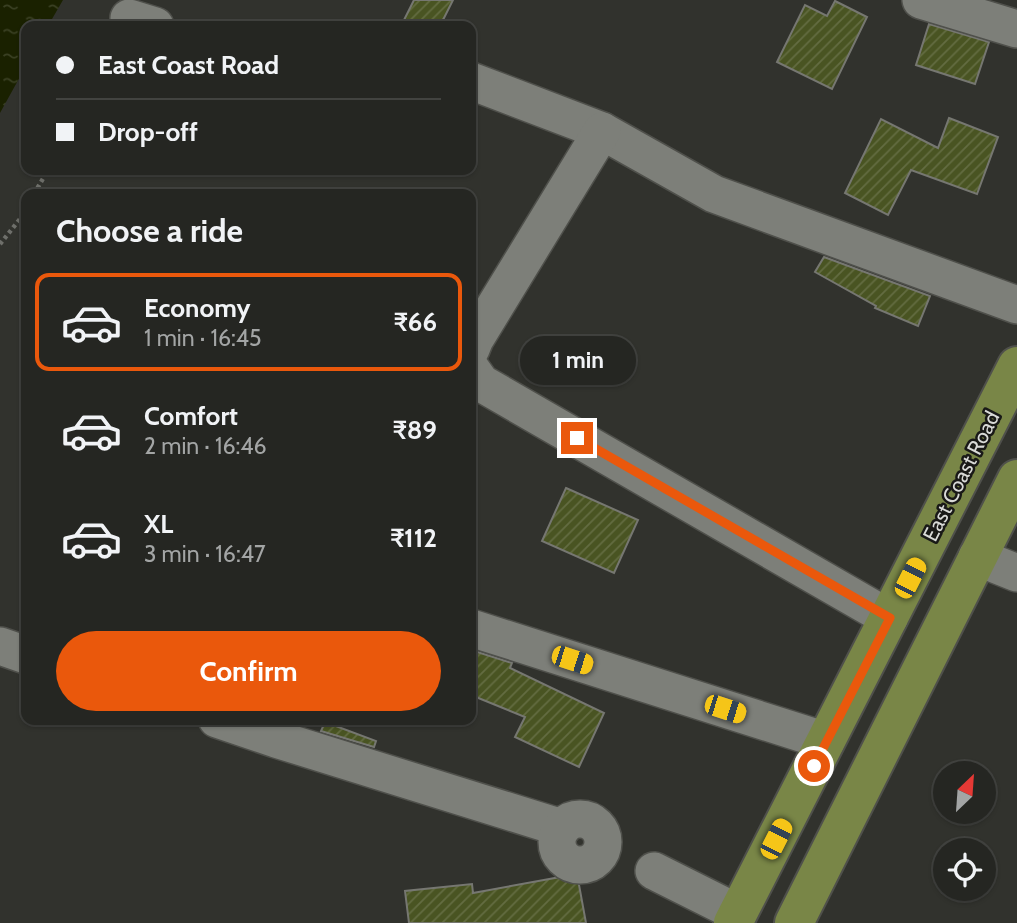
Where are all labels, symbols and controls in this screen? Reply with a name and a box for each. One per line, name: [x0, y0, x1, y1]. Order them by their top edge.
text: East Coast Road: [98, 49, 279, 81]
text: Drop-off: [98, 116, 198, 148]
text: Choose a ride: [56, 211, 243, 250]
icon: car: [60, 291, 123, 354]
text: Economy: [144, 292, 250, 324]
text: ₹66: [394, 306, 437, 338]
text: 1 min · 16:45: [144, 324, 261, 352]
callout: 1 min: [519, 336, 635, 386]
text: 1 min: [552, 346, 604, 374]
icon: car: [60, 399, 123, 462]
text: Comfort: [144, 400, 238, 432]
street label: East Coast Road: [918, 407, 1004, 545]
text: ₹89: [393, 414, 437, 446]
route end: [561, 422, 593, 454]
text: 2 min · 16:46: [144, 432, 267, 460]
icon: car: [60, 507, 123, 570]
text: XL: [144, 508, 173, 540]
text: ₹112: [390, 522, 437, 554]
text: 3 min · 16:47: [144, 540, 266, 568]
car: [892, 555, 929, 601]
button: Confirm: [56, 631, 441, 711]
car: [549, 644, 596, 676]
car: [702, 693, 749, 725]
route start: [798, 750, 830, 782]
north arrow: [933, 761, 996, 824]
map controls: [933, 761, 996, 901]
car: [758, 816, 795, 862]
button: locate: [933, 838, 996, 901]

